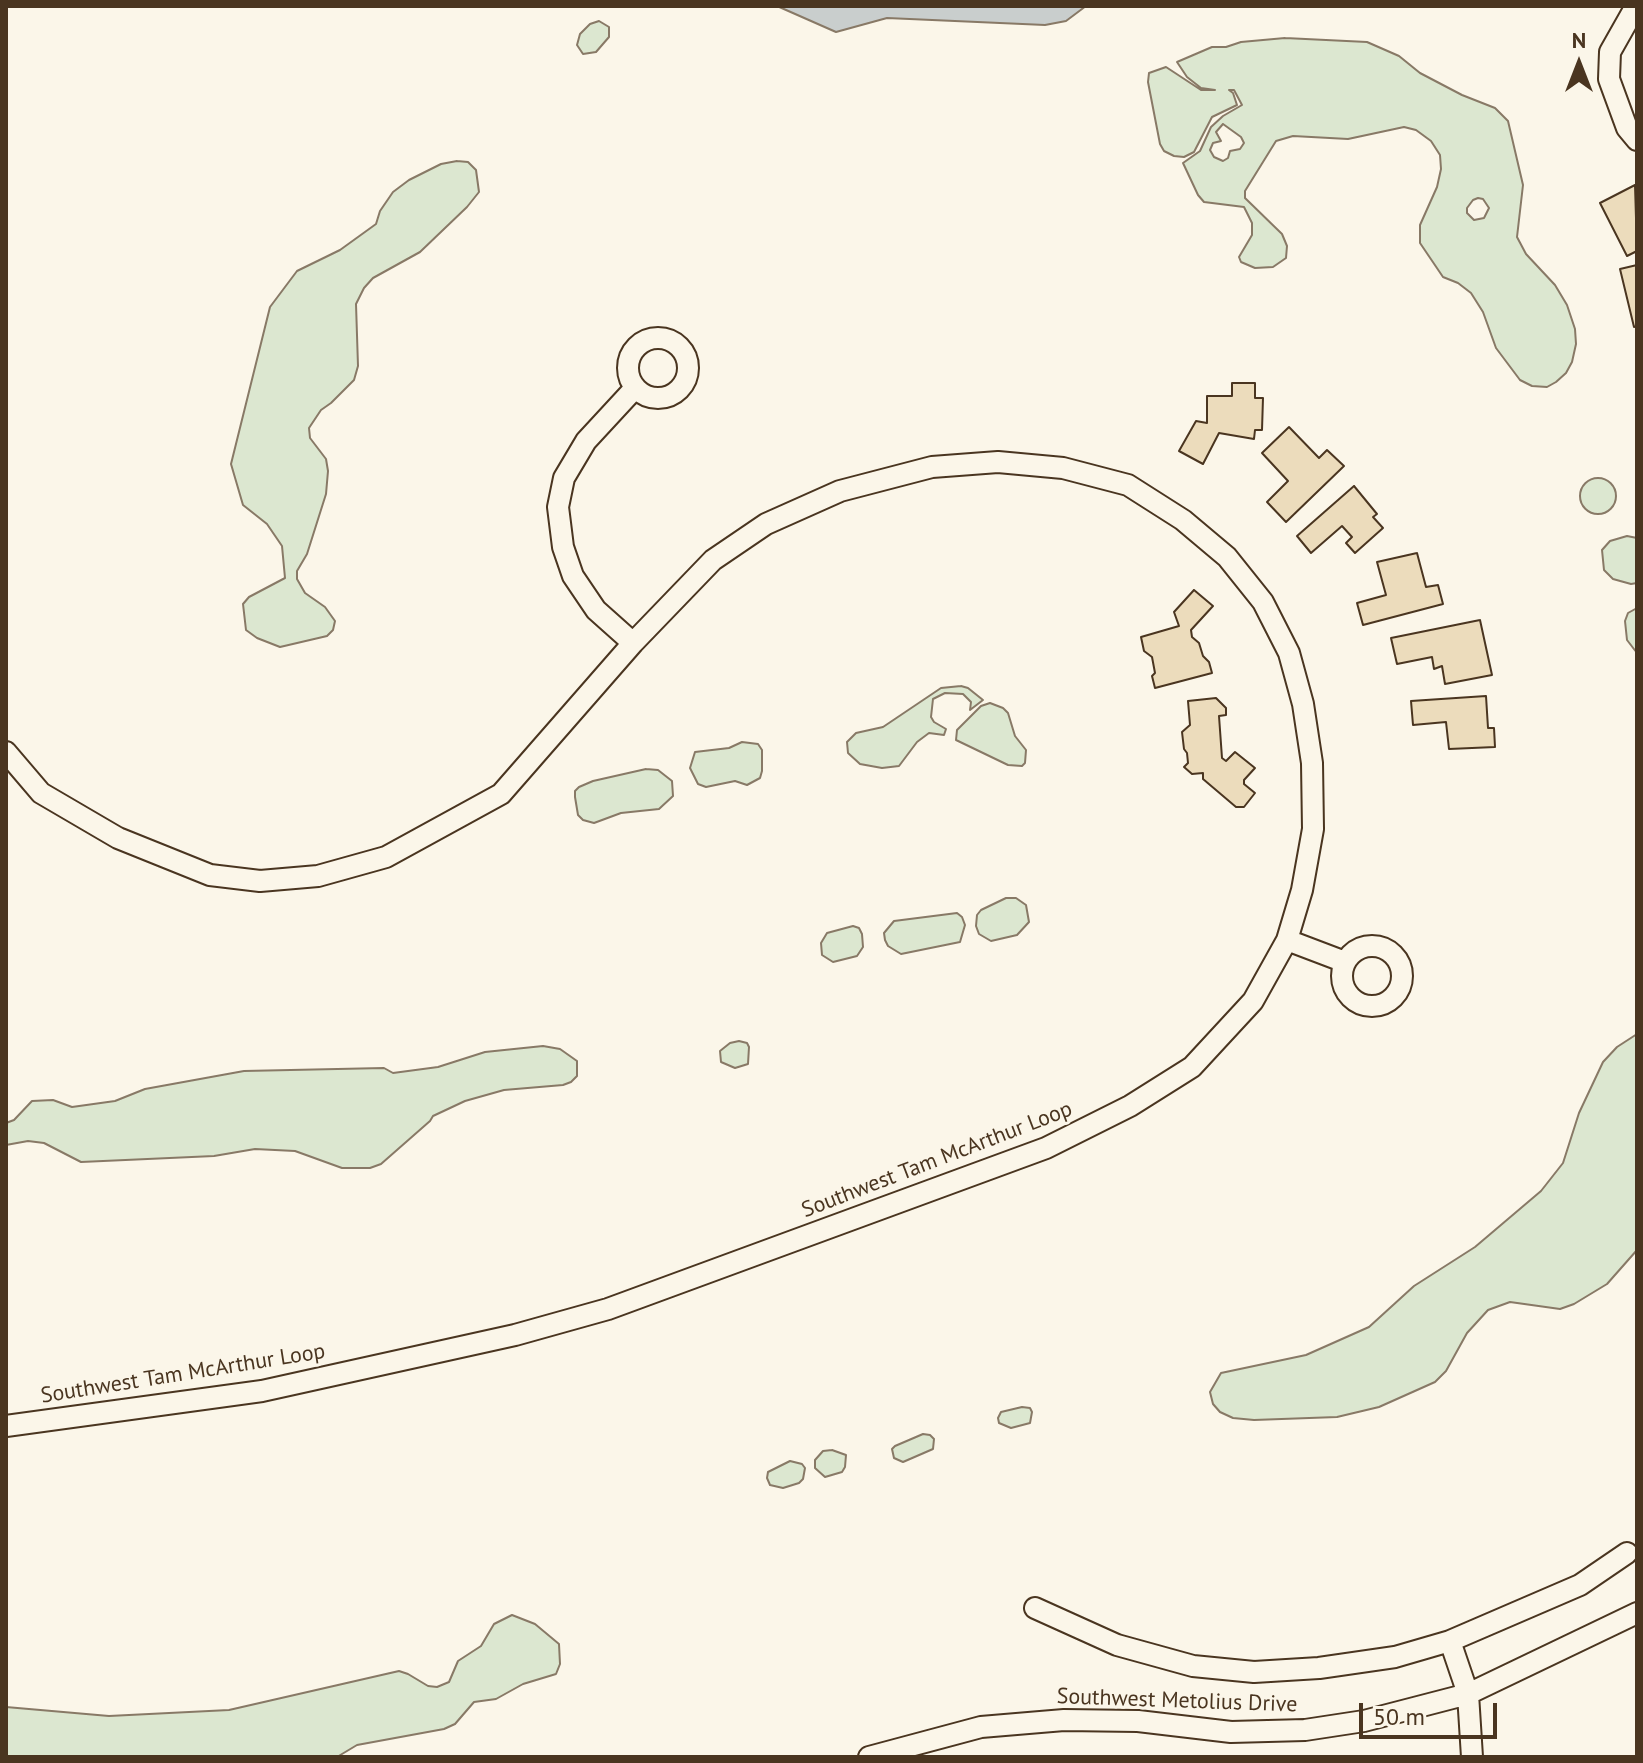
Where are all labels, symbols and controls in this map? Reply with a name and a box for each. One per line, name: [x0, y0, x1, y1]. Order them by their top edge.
north arrow: [1539, 24, 1619, 104]
text: N: [1572, 26, 1586, 54]
street label: Southwest Tam McArthur Loop: [798, 1096, 1076, 1224]
street label: Southwest Tam McArthur Loop: [39, 1338, 327, 1410]
street label: Southwest Metolius Drive: [1056, 1684, 1298, 1718]
scale bar: [1363, 1687, 1501, 1737]
text: 50 m: [1373, 1701, 1425, 1732]

